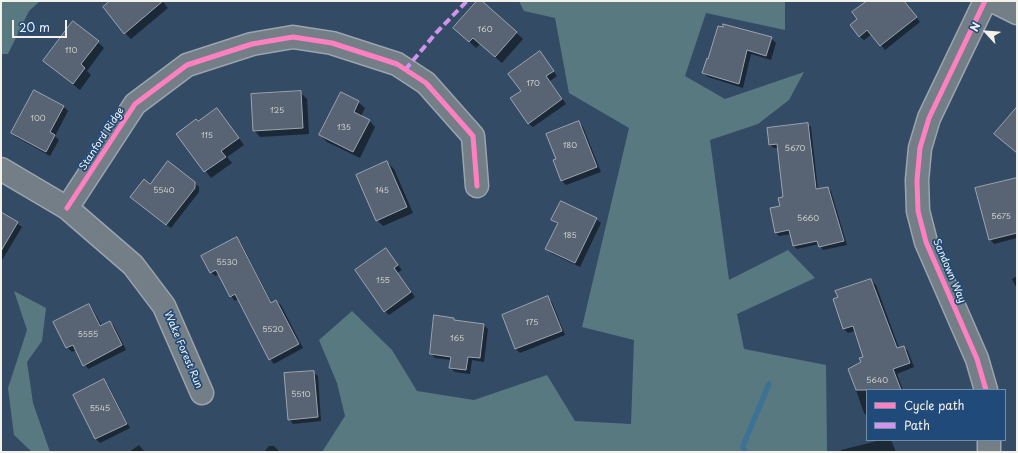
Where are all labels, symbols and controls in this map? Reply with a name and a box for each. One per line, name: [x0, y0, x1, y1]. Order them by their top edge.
scale bar: [14, 12, 69, 38]
north arrow: [966, 12, 1006, 52]
text: 20 m: [19, 18, 50, 36]
text: N: [965, 19, 984, 34]
house number: 160: [477, 25, 493, 35]
house number: 110: [65, 46, 77, 56]
house number: 170: [526, 79, 540, 89]
street label: Stanford Ridge: [77, 105, 127, 173]
house number: 125: [270, 106, 284, 116]
house number: 100: [30, 114, 46, 124]
house number: 135: [337, 123, 351, 133]
house number: 115: [201, 131, 213, 141]
house number: 180: [563, 141, 577, 151]
house number: 5670: [785, 144, 805, 154]
house number: 5540: [153, 186, 175, 196]
house number: 145: [375, 186, 389, 196]
house number: 5675: [991, 212, 1011, 222]
house number: 5660: [797, 214, 819, 224]
house number: 185: [563, 231, 577, 241]
street label: Sandown Way: [930, 237, 968, 305]
house number: 5530: [216, 258, 238, 268]
house number: 155: [376, 276, 390, 286]
street label: Wake Forest Run: [161, 310, 205, 390]
house number: 175: [526, 318, 538, 328]
house number: 5520: [262, 325, 284, 335]
house number: 5555: [78, 330, 98, 340]
house number: 165: [450, 334, 464, 344]
house number: 5640: [866, 376, 888, 386]
legend: [866, 389, 1006, 441]
house number: 5510: [291, 390, 311, 400]
text: Cycle path: [904, 396, 965, 414]
house number: 5545: [90, 404, 110, 414]
text: Path: [904, 416, 930, 434]

